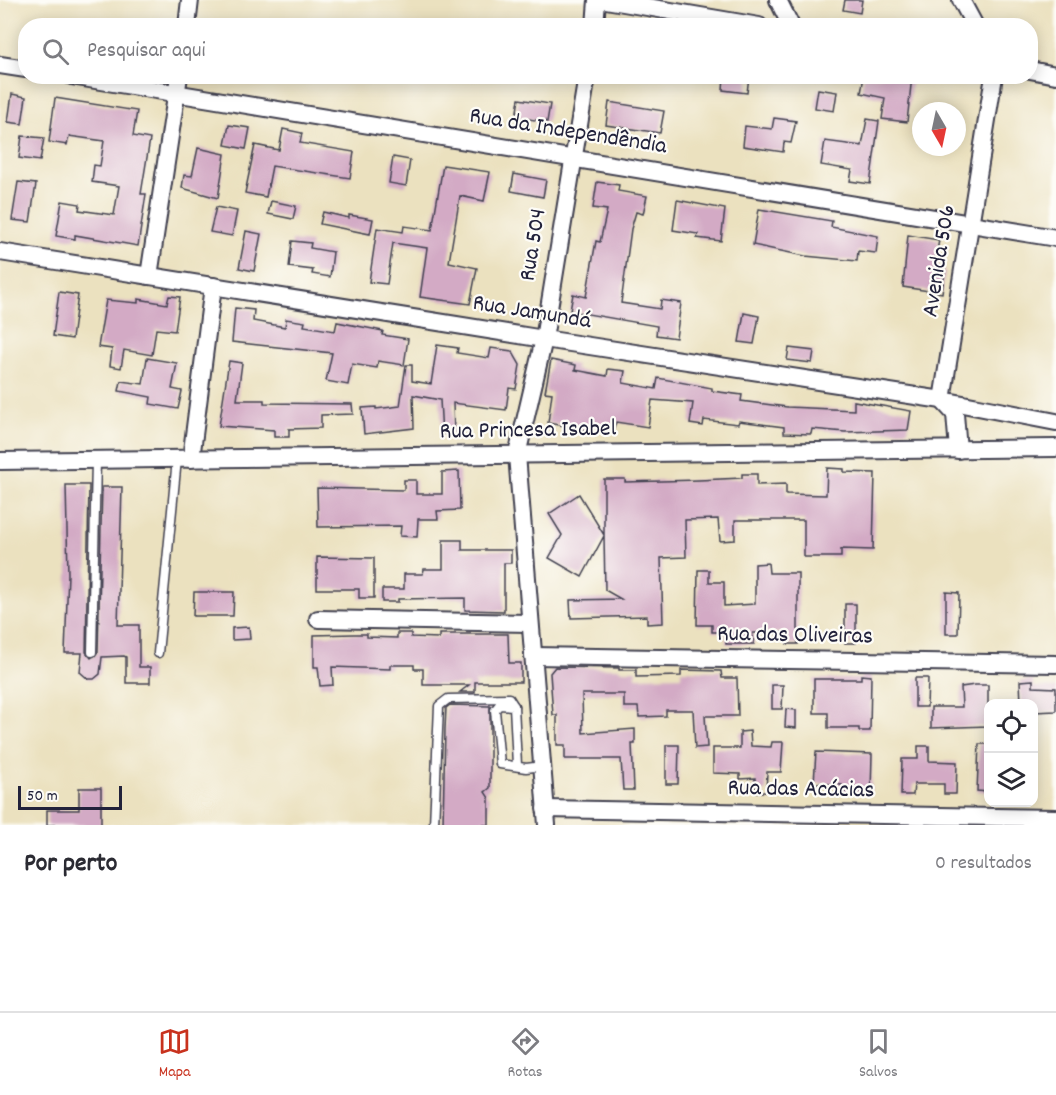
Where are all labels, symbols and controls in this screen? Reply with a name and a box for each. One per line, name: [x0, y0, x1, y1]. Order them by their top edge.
search box: [18, 18, 1038, 84]
icon: search: [39, 35, 72, 68]
text: Pesquisar aqui: [87, 36, 206, 67]
street label: Rua da Independêndia: [467, 100, 670, 165]
north arrow: [912, 102, 966, 156]
street label: Avenida 506: [914, 202, 966, 320]
street label: Rua 504: [512, 206, 556, 284]
street label: Rua Jamundá: [470, 287, 594, 339]
street label: Rua Princesa Isabel: [439, 412, 617, 450]
street label: Rua das Oliveiras: [717, 618, 873, 654]
map controls: [984, 699, 1038, 807]
button: locate: [984, 699, 1038, 753]
button: layers: [984, 753, 1038, 807]
street label: Rua das Acácias: [727, 772, 875, 808]
scale bar: [18, 783, 122, 810]
text: 50 m: [27, 785, 58, 808]
text: Por perto: [24, 846, 117, 883]
text: 0 resultados: [935, 850, 1032, 878]
tab: Mapa: [158, 1025, 191, 1084]
tab: Rotas: [508, 1025, 543, 1084]
tab: Salvos: [859, 1025, 898, 1084]

